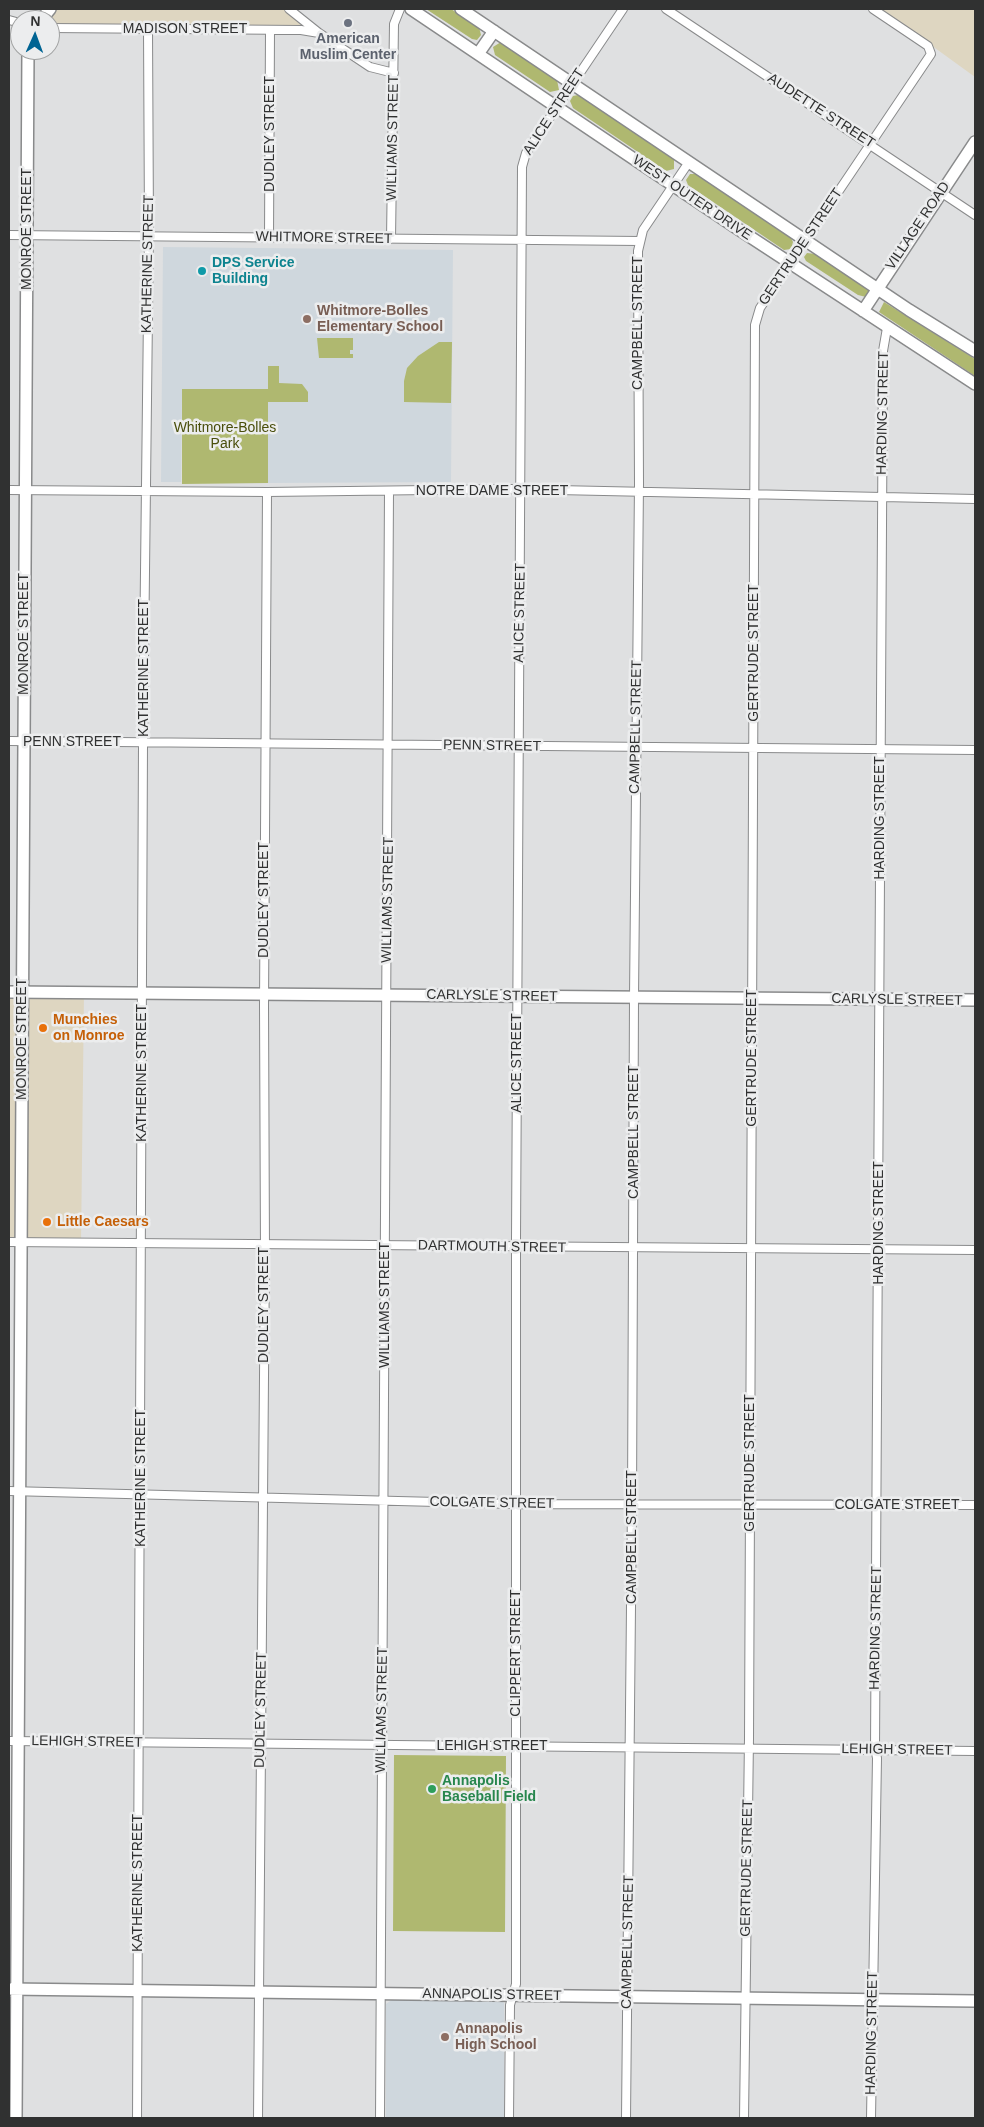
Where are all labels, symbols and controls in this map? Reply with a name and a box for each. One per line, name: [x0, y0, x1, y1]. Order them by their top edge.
north arrow: [10, 10, 60, 60]
text: N: [30, 13, 41, 29]
marker: American Muslim Center: [342, 17, 354, 29]
street label: MADISON STREET: [123, 21, 247, 37]
place label: American Muslim Center: [300, 31, 396, 64]
street label: ALICE STREET: [520, 66, 588, 158]
street label: AUDETTE STREET: [764, 70, 878, 152]
street label: WILLIAMS STREET: [384, 75, 402, 201]
street label: DUDLEY STREET: [262, 76, 278, 192]
street label: WEST OUTER DRIVE: [629, 152, 755, 244]
street label: MONROE STREET: [19, 168, 35, 290]
street label: VILLAGE ROAD: [882, 179, 954, 273]
street label: GERTRUDE STREET: [756, 185, 846, 309]
street label: KATHERINE STREET: [138, 195, 158, 333]
street label: WHITMORE STREET: [255, 228, 393, 248]
place label: DPS Service Building: [212, 255, 294, 288]
street label: CAMPBELL STREET: [630, 256, 646, 390]
marker: DPS Service Building: [196, 265, 208, 277]
place label: Whitmore-Bolles Elementary School: [317, 303, 443, 336]
marker: Whitmore-Bolles Elementary School: [301, 313, 313, 325]
street label: HARDING STREET: [874, 351, 892, 475]
park label: Whitmore-Bolles Park: [174, 420, 276, 452]
street label: NOTRE DAME STREET: [416, 483, 568, 499]
street label: ALICE STREET: [511, 563, 529, 663]
street label: MONROE STREET: [16, 573, 32, 695]
street label: GERTRUDE STREET: [746, 584, 762, 722]
street label: KATHERINE STREET: [136, 599, 152, 737]
street label: CAMPBELL STREET: [626, 660, 646, 794]
street label: PENN STREET: [23, 734, 121, 750]
street label: PENN STREET: [443, 737, 541, 755]
street label: HARDING STREET: [872, 756, 888, 880]
street label: WILLIAMS STREET: [379, 837, 397, 963]
street label: DUDLEY STREET: [256, 842, 272, 958]
street label: MONROE STREET: [14, 978, 30, 1100]
street label: CARLYSLE STREET: [426, 986, 558, 1006]
street label: GERTRUDE STREET: [744, 989, 760, 1127]
street label: CARLYSLE STREET: [831, 990, 963, 1010]
street label: KATHERINE STREET: [134, 1004, 150, 1142]
place label: Munchies on Monroe: [53, 1012, 125, 1044]
street label: ALICE STREET: [509, 1013, 525, 1113]
marker: Munchies on Monroe: [37, 1022, 49, 1034]
street label: CAMPBELL STREET: [626, 1065, 642, 1199]
street label: HARDING STREET: [871, 1161, 887, 1285]
place label: Little Caesars: [57, 1214, 149, 1230]
marker: Little Caesars: [41, 1216, 53, 1228]
street label: DARTMOUTH STREET: [418, 1237, 566, 1257]
street label: WILLIAMS STREET: [377, 1242, 393, 1368]
street label: DUDLEY STREET: [256, 1247, 272, 1363]
street label: GERTRUDE STREET: [742, 1394, 758, 1532]
street label: KATHERINE STREET: [133, 1409, 149, 1547]
street label: CAMPBELL STREET: [624, 1470, 640, 1604]
street label: COLGATE STREET: [429, 1494, 555, 1512]
street label: COLGATE STREET: [835, 1497, 959, 1513]
street label: HARDING STREET: [867, 1566, 885, 1690]
street label: CLIPPERT STREET: [508, 1589, 524, 1717]
street label: WILLIAMS STREET: [373, 1647, 391, 1773]
street label: DUDLEY STREET: [252, 1652, 270, 1768]
street label: LEHIGH STREET: [31, 1733, 143, 1751]
street label: LEHIGH STREET: [436, 1738, 548, 1754]
street label: LEHIGH STREET: [841, 1741, 953, 1759]
place label: Annapolis Baseball Field: [442, 1773, 536, 1805]
marker: Annapolis Baseball Field: [426, 1783, 438, 1795]
street label: GERTRUDE STREET: [737, 1799, 757, 1937]
street label: KATHERINE STREET: [130, 1814, 146, 1952]
street label: CAMPBELL STREET: [618, 1875, 638, 2009]
street label: HARDING STREET: [863, 1971, 881, 2095]
street label: ANNAPOLIS STREET: [422, 1985, 562, 2005]
place label: Annapolis High School: [455, 2021, 537, 2054]
marker: Annapolis High School: [439, 2031, 451, 2043]

